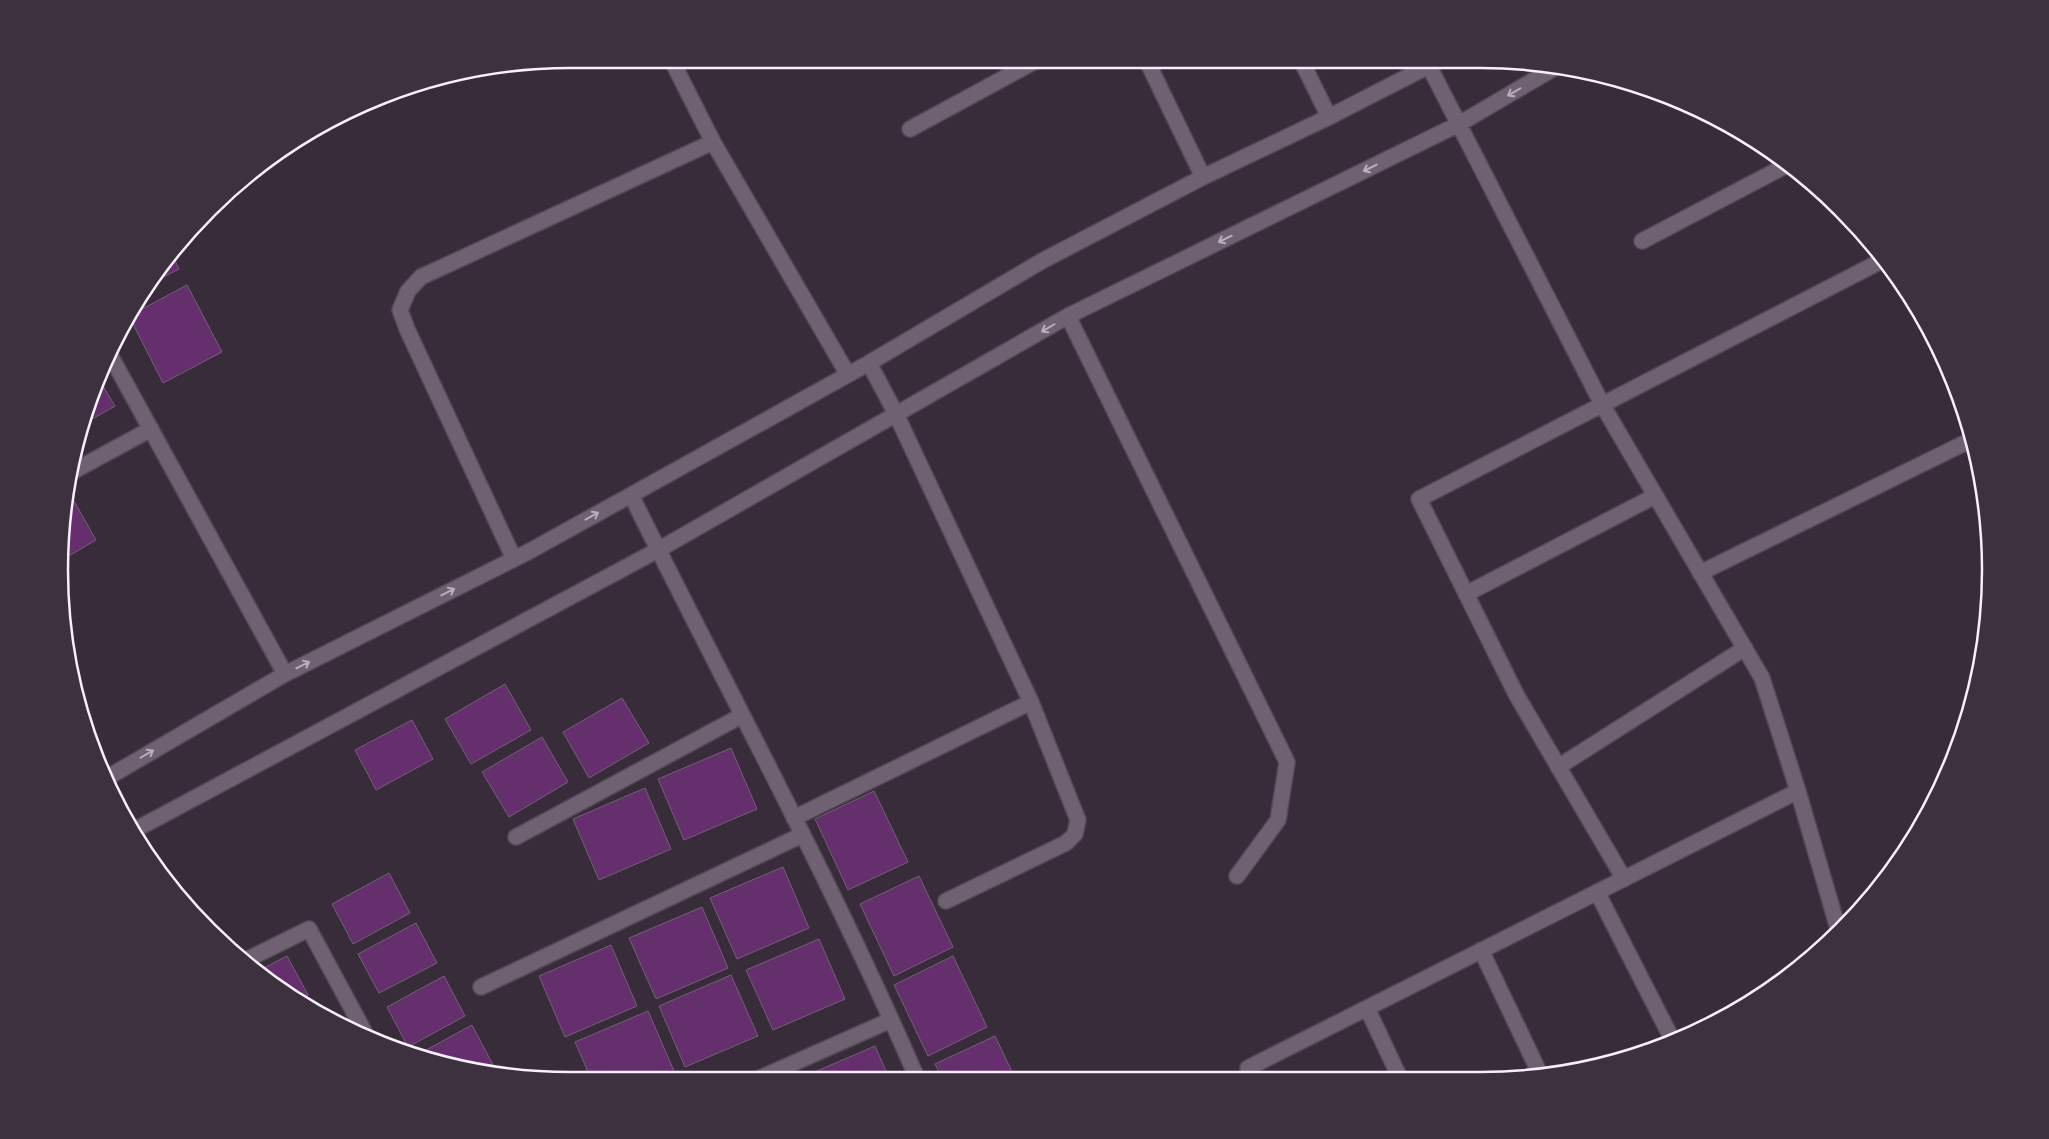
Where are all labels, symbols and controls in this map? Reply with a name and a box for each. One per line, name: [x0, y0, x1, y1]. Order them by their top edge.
one-way arrow: [1507, 87, 1521, 97]
one-way arrow: [1363, 163, 1378, 173]
one-way arrow: [1217, 234, 1232, 244]
one-way arrow: [1041, 323, 1056, 333]
one-way arrow: [585, 511, 599, 521]
one-way arrow: [441, 587, 456, 597]
one-way arrow: [295, 660, 310, 669]
one-way arrow: [139, 749, 154, 758]

